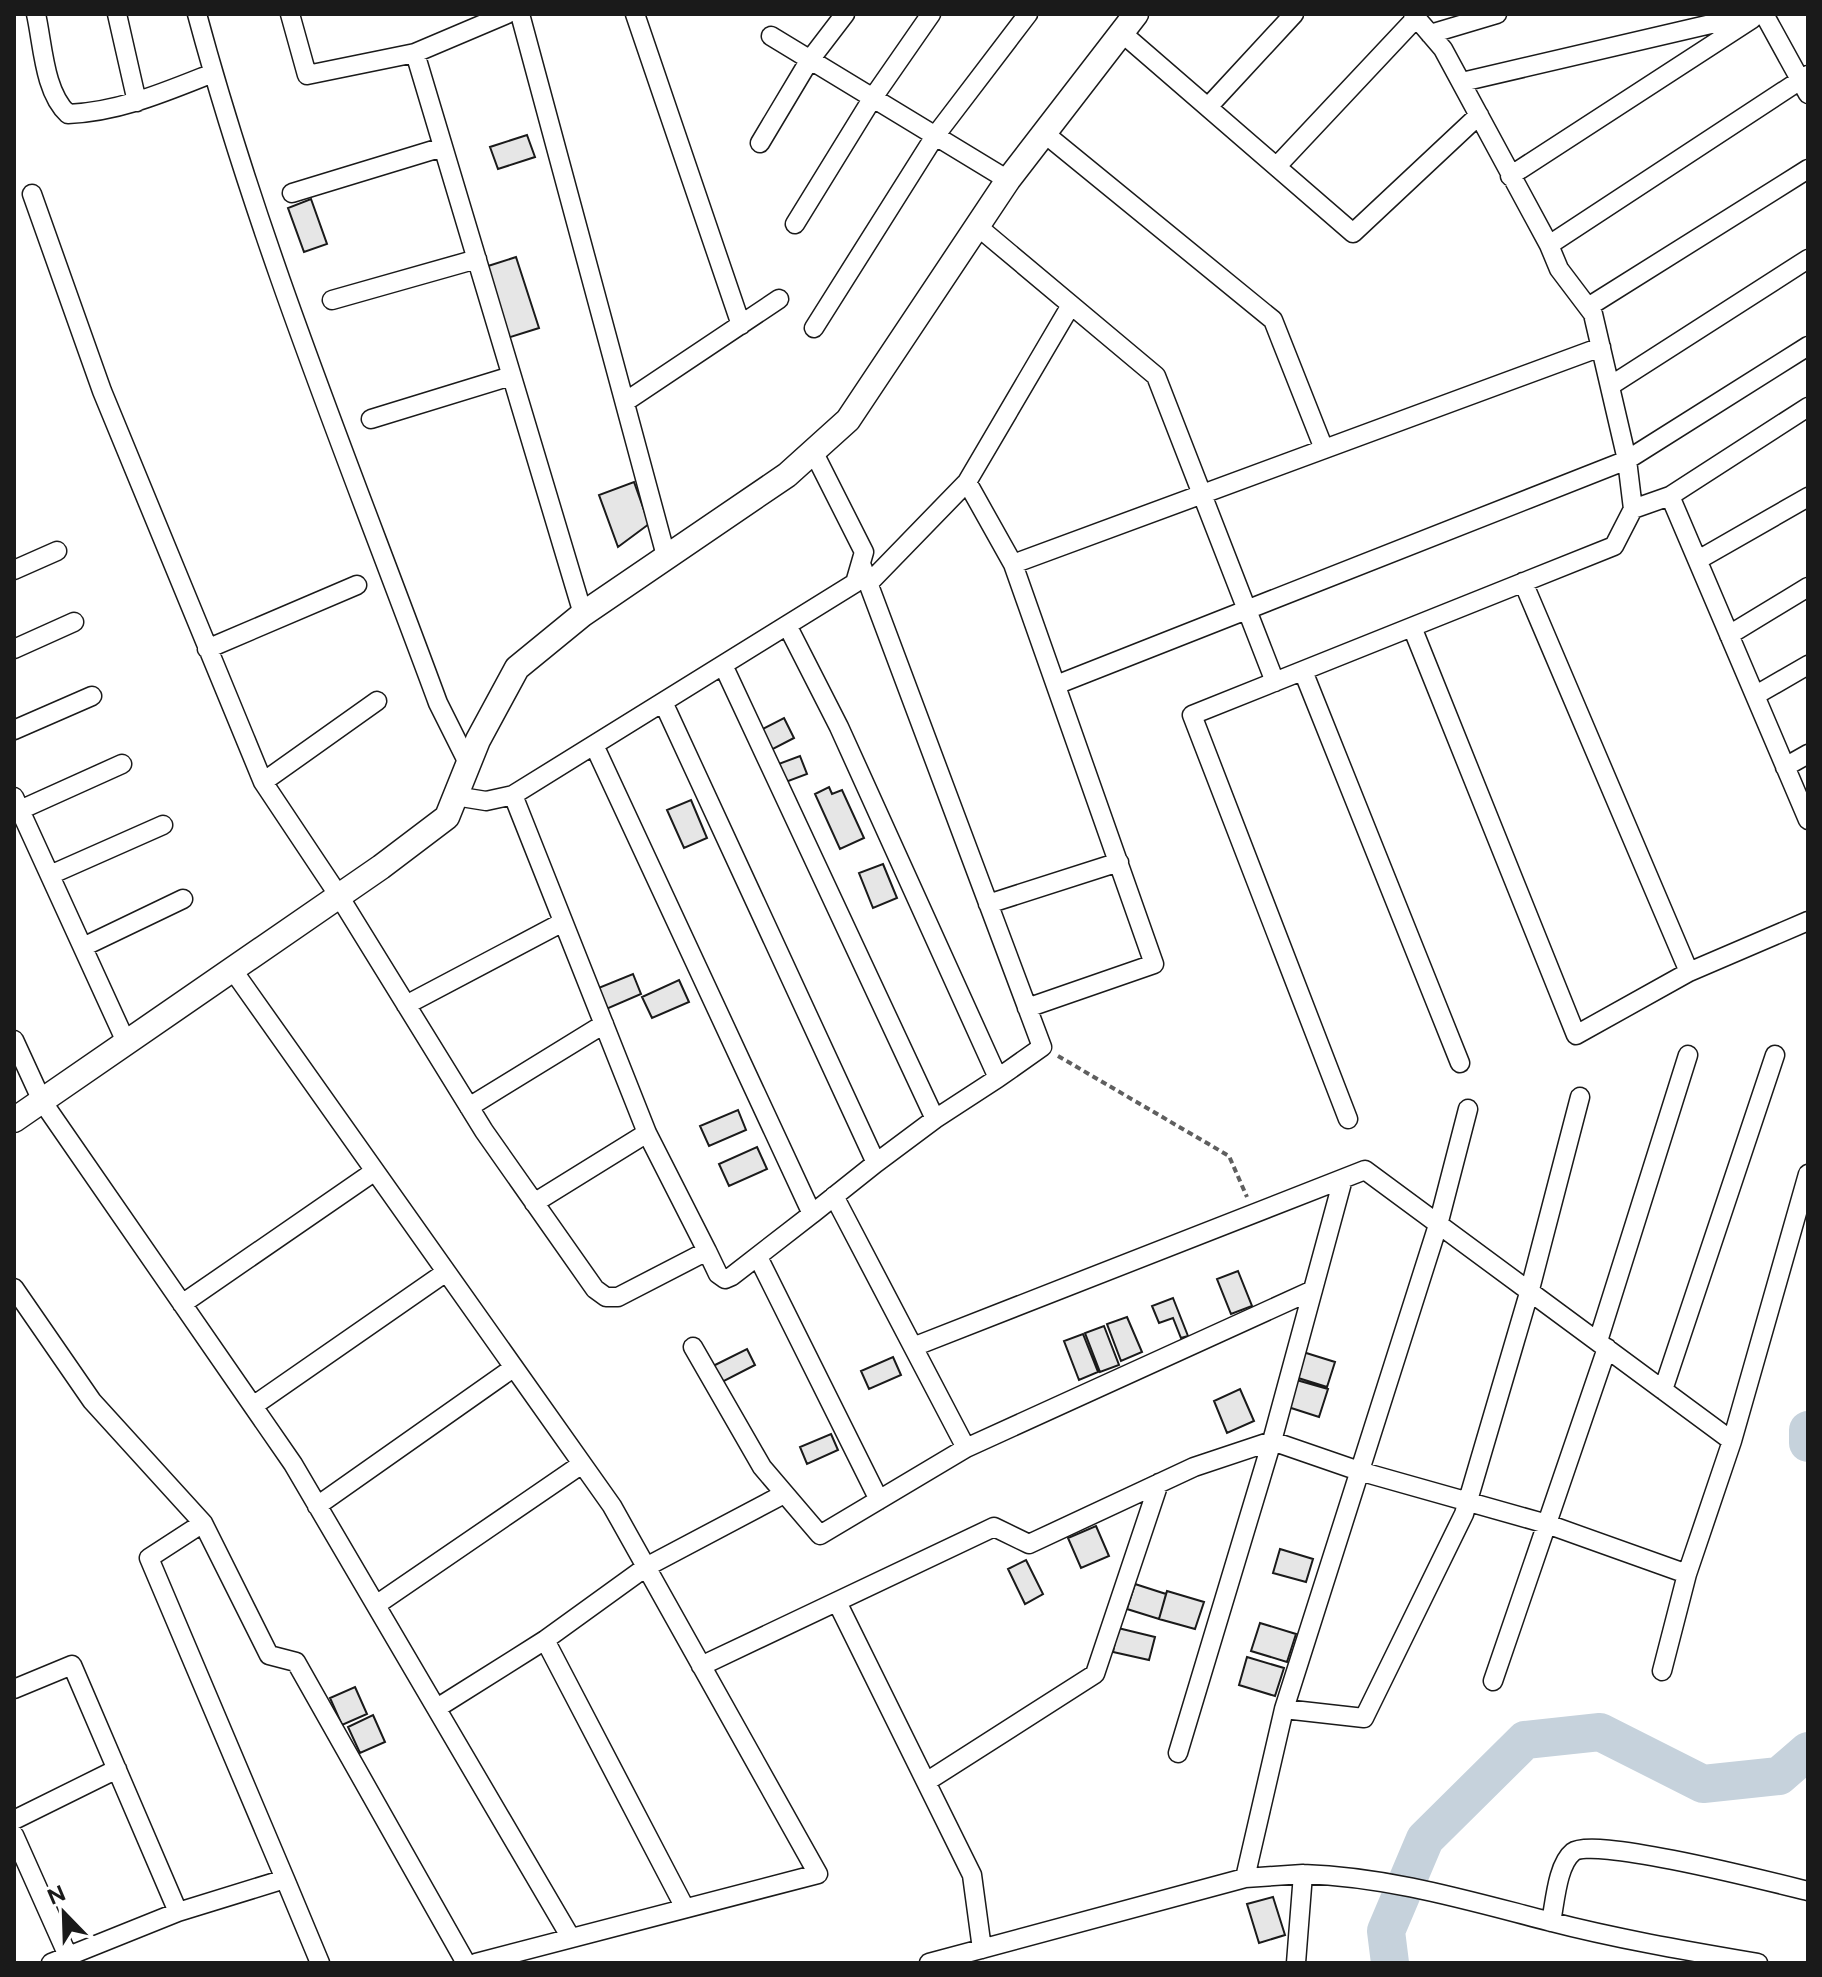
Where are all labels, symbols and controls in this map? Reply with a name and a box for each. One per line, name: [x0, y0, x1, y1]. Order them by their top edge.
north arrow: [24, 1873, 104, 1953]
text: N: [43, 1879, 69, 1911]

